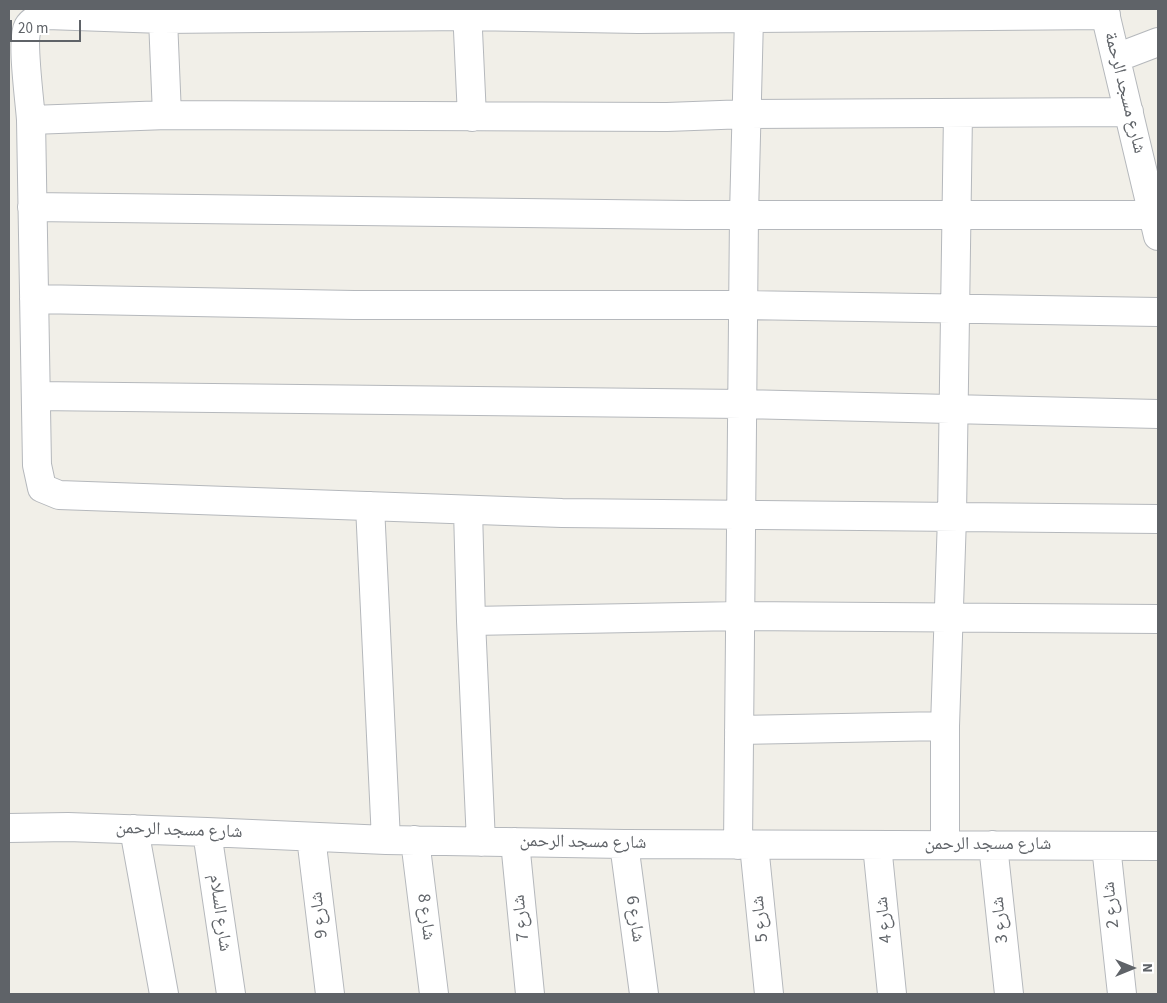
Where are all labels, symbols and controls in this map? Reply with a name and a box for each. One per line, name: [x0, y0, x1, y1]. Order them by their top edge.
scale bar: [12, 10, 84, 42]
text: 20 m: [18, 18, 48, 39]
street label: شارع مسجد الرحمة: [1098, 30, 1150, 156]
street label: شارع مسجد الرحمن: [115, 818, 243, 844]
street label: شارع مسجد الرحمن: [519, 831, 647, 855]
street label: شارع مسجد الرحمن: [925, 834, 1051, 856]
street label: شارع السلام: [203, 873, 235, 953]
street label: شارع 2: [1099, 881, 1125, 929]
street label: شارع 9: [306, 890, 334, 940]
street label: شارع 8: [411, 892, 439, 942]
street label: شارع 7: [509, 894, 535, 942]
street label: شارع 6: [620, 894, 648, 944]
street label: شارع 5: [748, 895, 774, 943]
street label: شارع 4: [872, 896, 898, 944]
street label: شارع 3: [988, 896, 1014, 944]
north arrow: [1107, 943, 1157, 993]
text: N: [1137, 963, 1157, 973]

